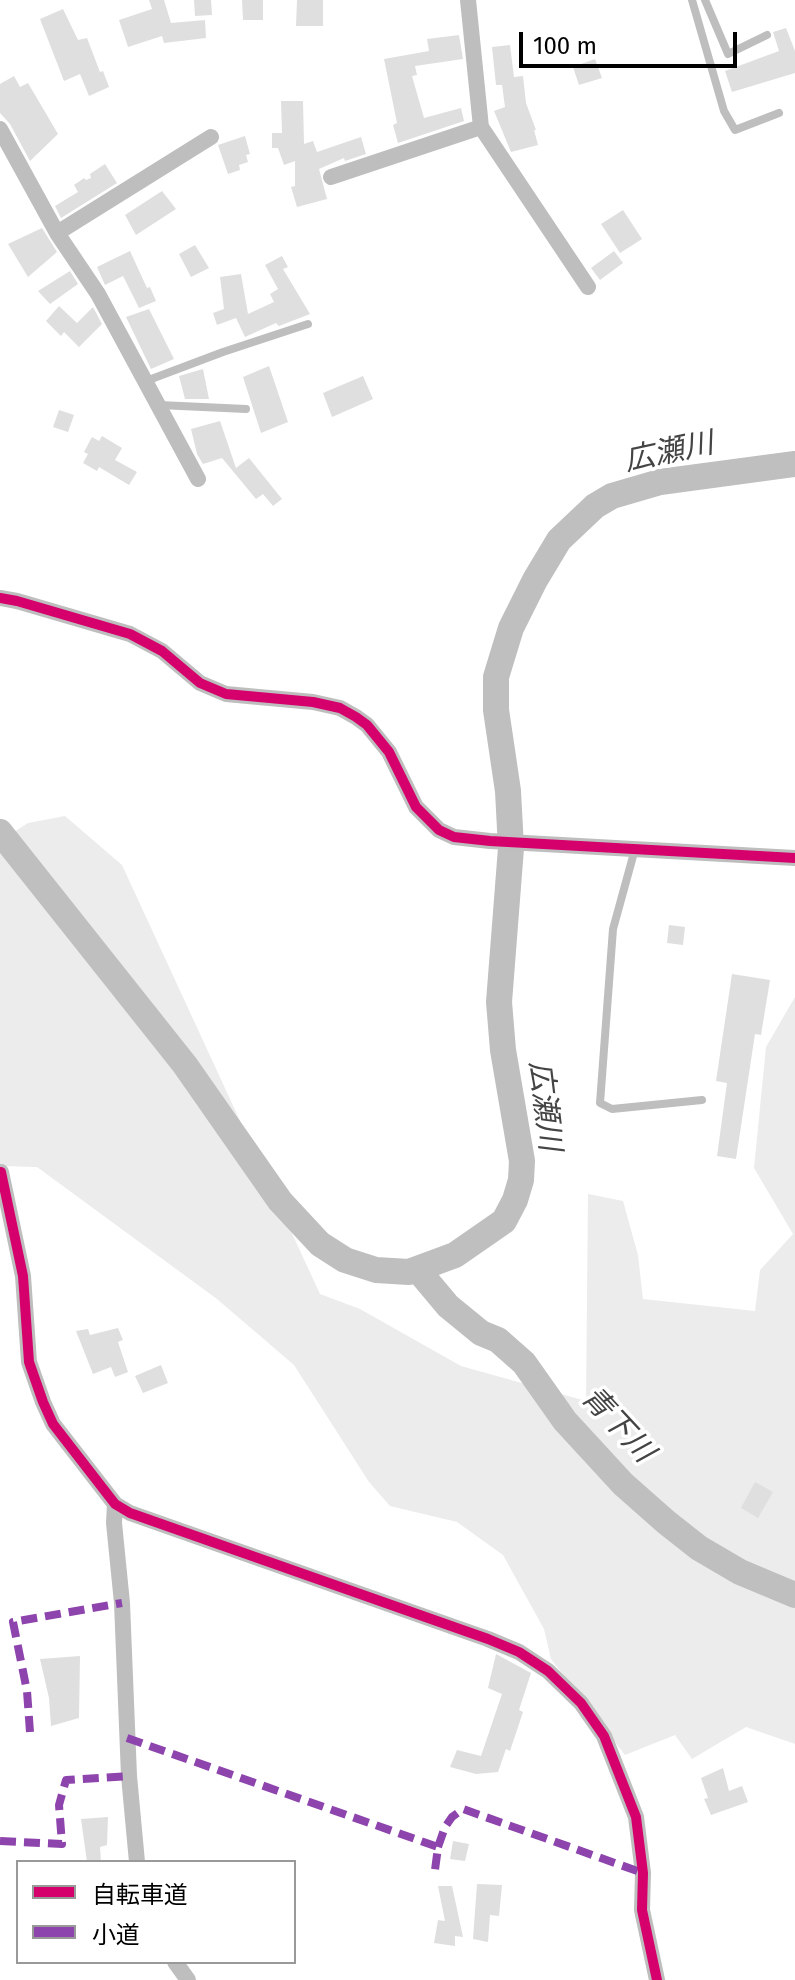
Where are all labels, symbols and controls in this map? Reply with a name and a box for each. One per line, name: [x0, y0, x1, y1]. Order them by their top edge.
scale bar: [523, 16, 741, 66]
text: 100 m: [533, 32, 597, 60]
water label: 広瀬川: [621, 426, 717, 480]
water label: 広瀬川: [521, 1059, 567, 1153]
water label: 青下川: [573, 1380, 661, 1470]
legend: [16, 1860, 296, 1964]
text: 自転車道: [92, 1881, 188, 1909]
text: 小道: [92, 1921, 140, 1949]

